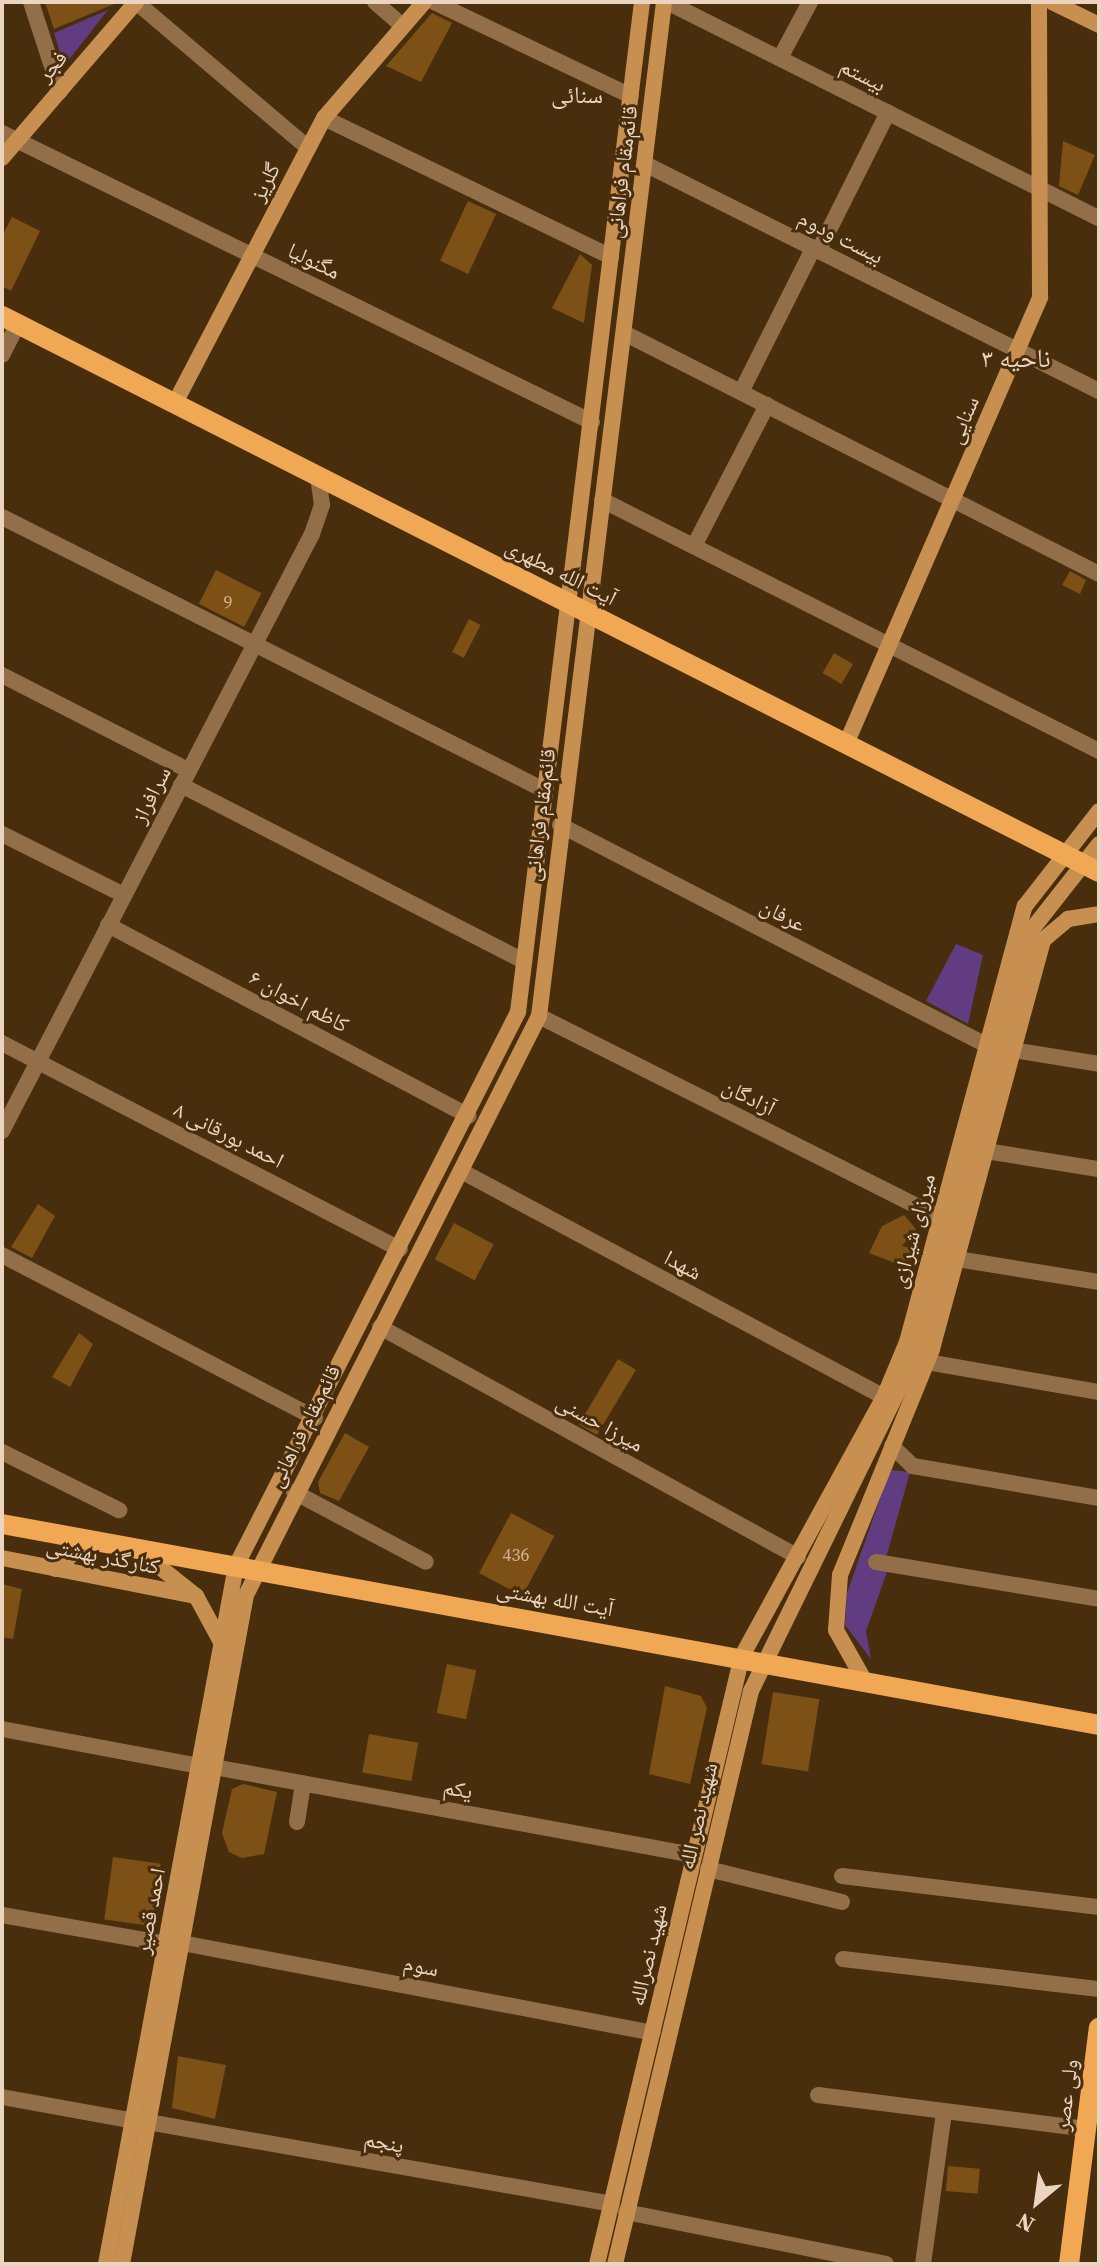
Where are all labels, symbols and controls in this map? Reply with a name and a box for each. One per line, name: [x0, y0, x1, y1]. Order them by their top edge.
street label: فجر: [31, 45, 73, 87]
street label: بیستم: [836, 52, 890, 98]
district label: سنائی: [551, 81, 603, 109]
street label: قائم‌مقام فراهانی: [601, 104, 643, 240]
street label: گلریز: [244, 158, 286, 206]
street label: بیست ودوم: [794, 204, 888, 270]
street label: مگنولیا: [283, 237, 345, 285]
district label: ناحیه ۳: [981, 343, 1051, 375]
street label: سنایی: [941, 392, 985, 448]
street label: آیت الله مطهری: [501, 533, 621, 611]
house number: 9: [224, 591, 232, 613]
street label: قائم‌مقام فراهانی: [519, 747, 561, 883]
street label: سرافراز: [126, 762, 176, 828]
street label: عرفان: [756, 892, 810, 938]
street label: کاظم اخوان ۶: [245, 964, 353, 1038]
street label: آزادگان: [718, 1073, 780, 1121]
street label: احمد بورقانی ۸: [170, 1096, 288, 1174]
street label: میرزای شیرازی: [885, 1171, 941, 1291]
street label: شهدا: [660, 1244, 706, 1286]
street label: قائم‌مقام فراهانی: [262, 1360, 346, 1492]
street label: میرزا حسنی: [552, 1388, 648, 1458]
street label: کنارگذر بهشتی: [44, 1532, 162, 1580]
house number: 436: [503, 1544, 529, 1566]
street label: آیت الله بهشتی: [494, 1576, 616, 1622]
street label: شهید نصر الله: [673, 1760, 723, 1872]
street label: یکم: [441, 1773, 475, 1805]
street label: احمد قصیر: [129, 1866, 171, 1956]
street label: شهید نصرالله: [623, 1902, 673, 2008]
street label: سوم: [401, 1950, 441, 1982]
street label: ولی عصر: [1048, 2058, 1084, 2132]
street label: پنجم: [362, 2126, 406, 2158]
north arrow: [997, 2162, 1077, 2242]
text: N: [1011, 2206, 1040, 2240]

